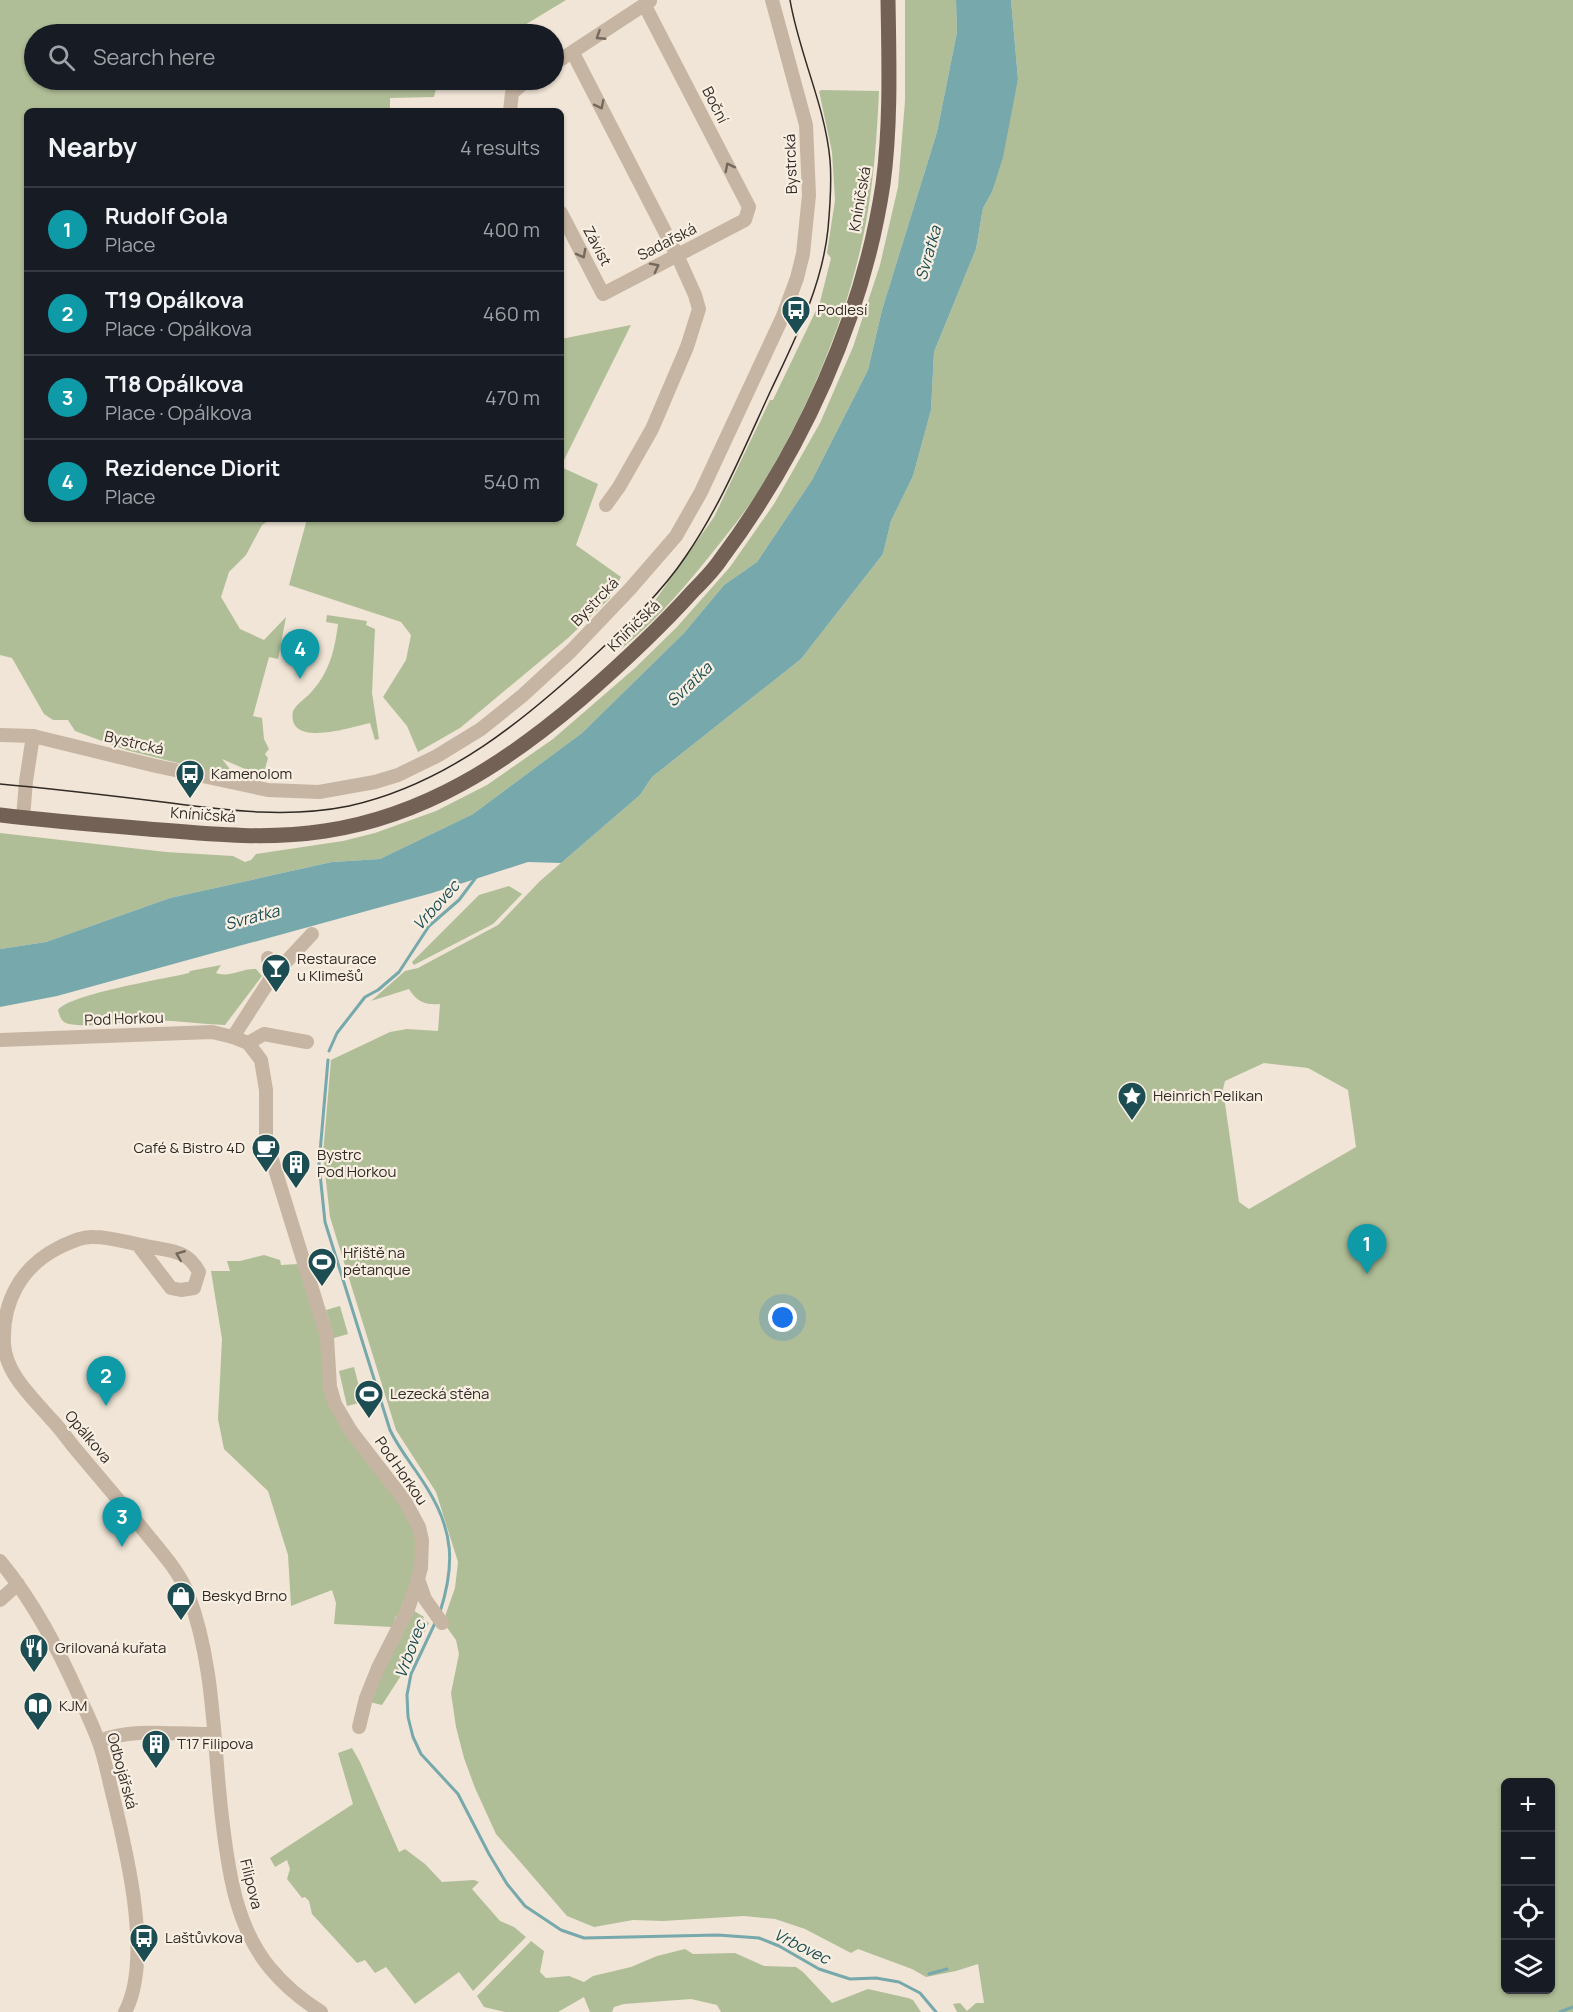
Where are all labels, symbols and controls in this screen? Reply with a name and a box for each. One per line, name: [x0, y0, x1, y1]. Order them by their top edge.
search box: [24, 24, 564, 90]
one-way arrow: [596, 29, 607, 40]
icon: search: [45, 41, 78, 74]
text: Search here: [93, 42, 215, 72]
street label: Boční: [697, 83, 734, 127]
one-way arrow: [593, 99, 604, 110]
text: Nearby: [48, 129, 137, 165]
text: 4 results: [460, 134, 540, 161]
street label: Bystrcká: [779, 134, 802, 195]
one-way arrow: [725, 163, 736, 173]
street label: Kníničská: [843, 165, 876, 233]
text: Rudolf Gola: [105, 201, 228, 231]
text: 1: [63, 216, 72, 243]
text: 400 m: [483, 216, 540, 243]
street label: Sadařská: [634, 218, 700, 265]
street label: Závist: [578, 222, 617, 269]
water label: Svratka: [910, 222, 947, 283]
text: Place: [105, 231, 155, 258]
one-way arrow: [575, 247, 586, 258]
one-way arrow: [649, 263, 659, 274]
text: T19 Opálkova: [105, 285, 244, 315]
bus stop icon: Podlesí: [780, 294, 812, 336]
place label: Podlesí: [817, 299, 868, 320]
text: 2: [62, 300, 73, 327]
text: 460 m: [483, 300, 540, 327]
text: Place · Opálkova: [105, 315, 252, 342]
text: T18 Opálkova: [105, 369, 244, 399]
text: 3: [62, 384, 73, 411]
text: 470 m: [485, 384, 540, 411]
text: Place · Opálkova: [105, 399, 252, 426]
text: Rezidence Diorit: [105, 453, 280, 483]
text: 4: [61, 468, 74, 495]
text: 540 m: [484, 468, 540, 495]
text: Place: [105, 483, 155, 510]
street label: Bystrcká: [566, 573, 623, 631]
street label: Kníničská: [603, 595, 665, 656]
pin: 4: [280, 630, 320, 679]
water label: Svratka: [661, 656, 717, 711]
street label: Bystrcká: [102, 725, 166, 760]
bus stop icon: Kamenolom: [174, 758, 206, 800]
place label: Kamenolom: [211, 763, 292, 784]
street label: Kníničská: [170, 802, 237, 827]
water label: Vrbovec: [408, 874, 465, 935]
water label: Svratka: [222, 899, 283, 935]
place label: Restaurace u Klimešů: [297, 948, 377, 986]
bar icon: Restaurace u Klimešů: [260, 952, 292, 994]
street label: Pod Horkou: [84, 1007, 164, 1030]
place icon: Heinrich Pelikan: [1116, 1080, 1148, 1122]
place label: Heinrich Pelikan: [1153, 1085, 1263, 1106]
cafe icon: Café & Bistro 4D: [250, 1132, 282, 1174]
place label: Café & Bistro 4D: [133, 1137, 245, 1158]
place label: Bystrc Pod Horkou: [317, 1144, 396, 1182]
building icon: Bystrc Pod Horkou: [280, 1148, 312, 1190]
pin: 1: [1348, 1224, 1386, 1274]
place label: Hřiště na pétanque: [343, 1242, 411, 1280]
sports icon: Hřiště na pétanque: [306, 1246, 338, 1288]
one-way arrow: [176, 1250, 187, 1262]
your location: [768, 1303, 797, 1332]
pin: 2: [86, 1356, 126, 1406]
sports icon: Lezecká stěna: [353, 1378, 385, 1420]
place label: Lezecká stěna: [390, 1383, 489, 1404]
street label: Opálkova: [60, 1406, 117, 1468]
street label: Pod Horkou: [370, 1432, 433, 1509]
pin: 3: [102, 1498, 142, 1547]
shop icon: Beskyd Brno: [165, 1580, 197, 1622]
place label: Beskyd Brno: [202, 1585, 287, 1606]
water label: Vrbovec: [389, 1616, 431, 1681]
restaurant icon: Grilovaná kuřata: [18, 1632, 50, 1674]
place label: Grilovaná kuřata: [55, 1637, 166, 1658]
library icon: KJM: [22, 1690, 54, 1732]
place label: KJM: [59, 1695, 87, 1716]
building icon: T17 Filipova: [140, 1728, 172, 1770]
street label: Odbojářská: [102, 1730, 143, 1811]
place label: T17 Filipova: [177, 1733, 253, 1754]
map controls: [1501, 1778, 1555, 1994]
button: +: [1501, 1778, 1555, 1832]
button: −: [1501, 1832, 1555, 1886]
street label: Filipova: [235, 1857, 268, 1911]
button: locate: [1501, 1886, 1555, 1940]
bus stop icon: Laštůvkova: [128, 1922, 160, 1964]
water label: Vrbovec: [770, 1923, 835, 1970]
place label: Laštůvkova: [165, 1927, 243, 1948]
button: layers: [1501, 1940, 1555, 1994]

